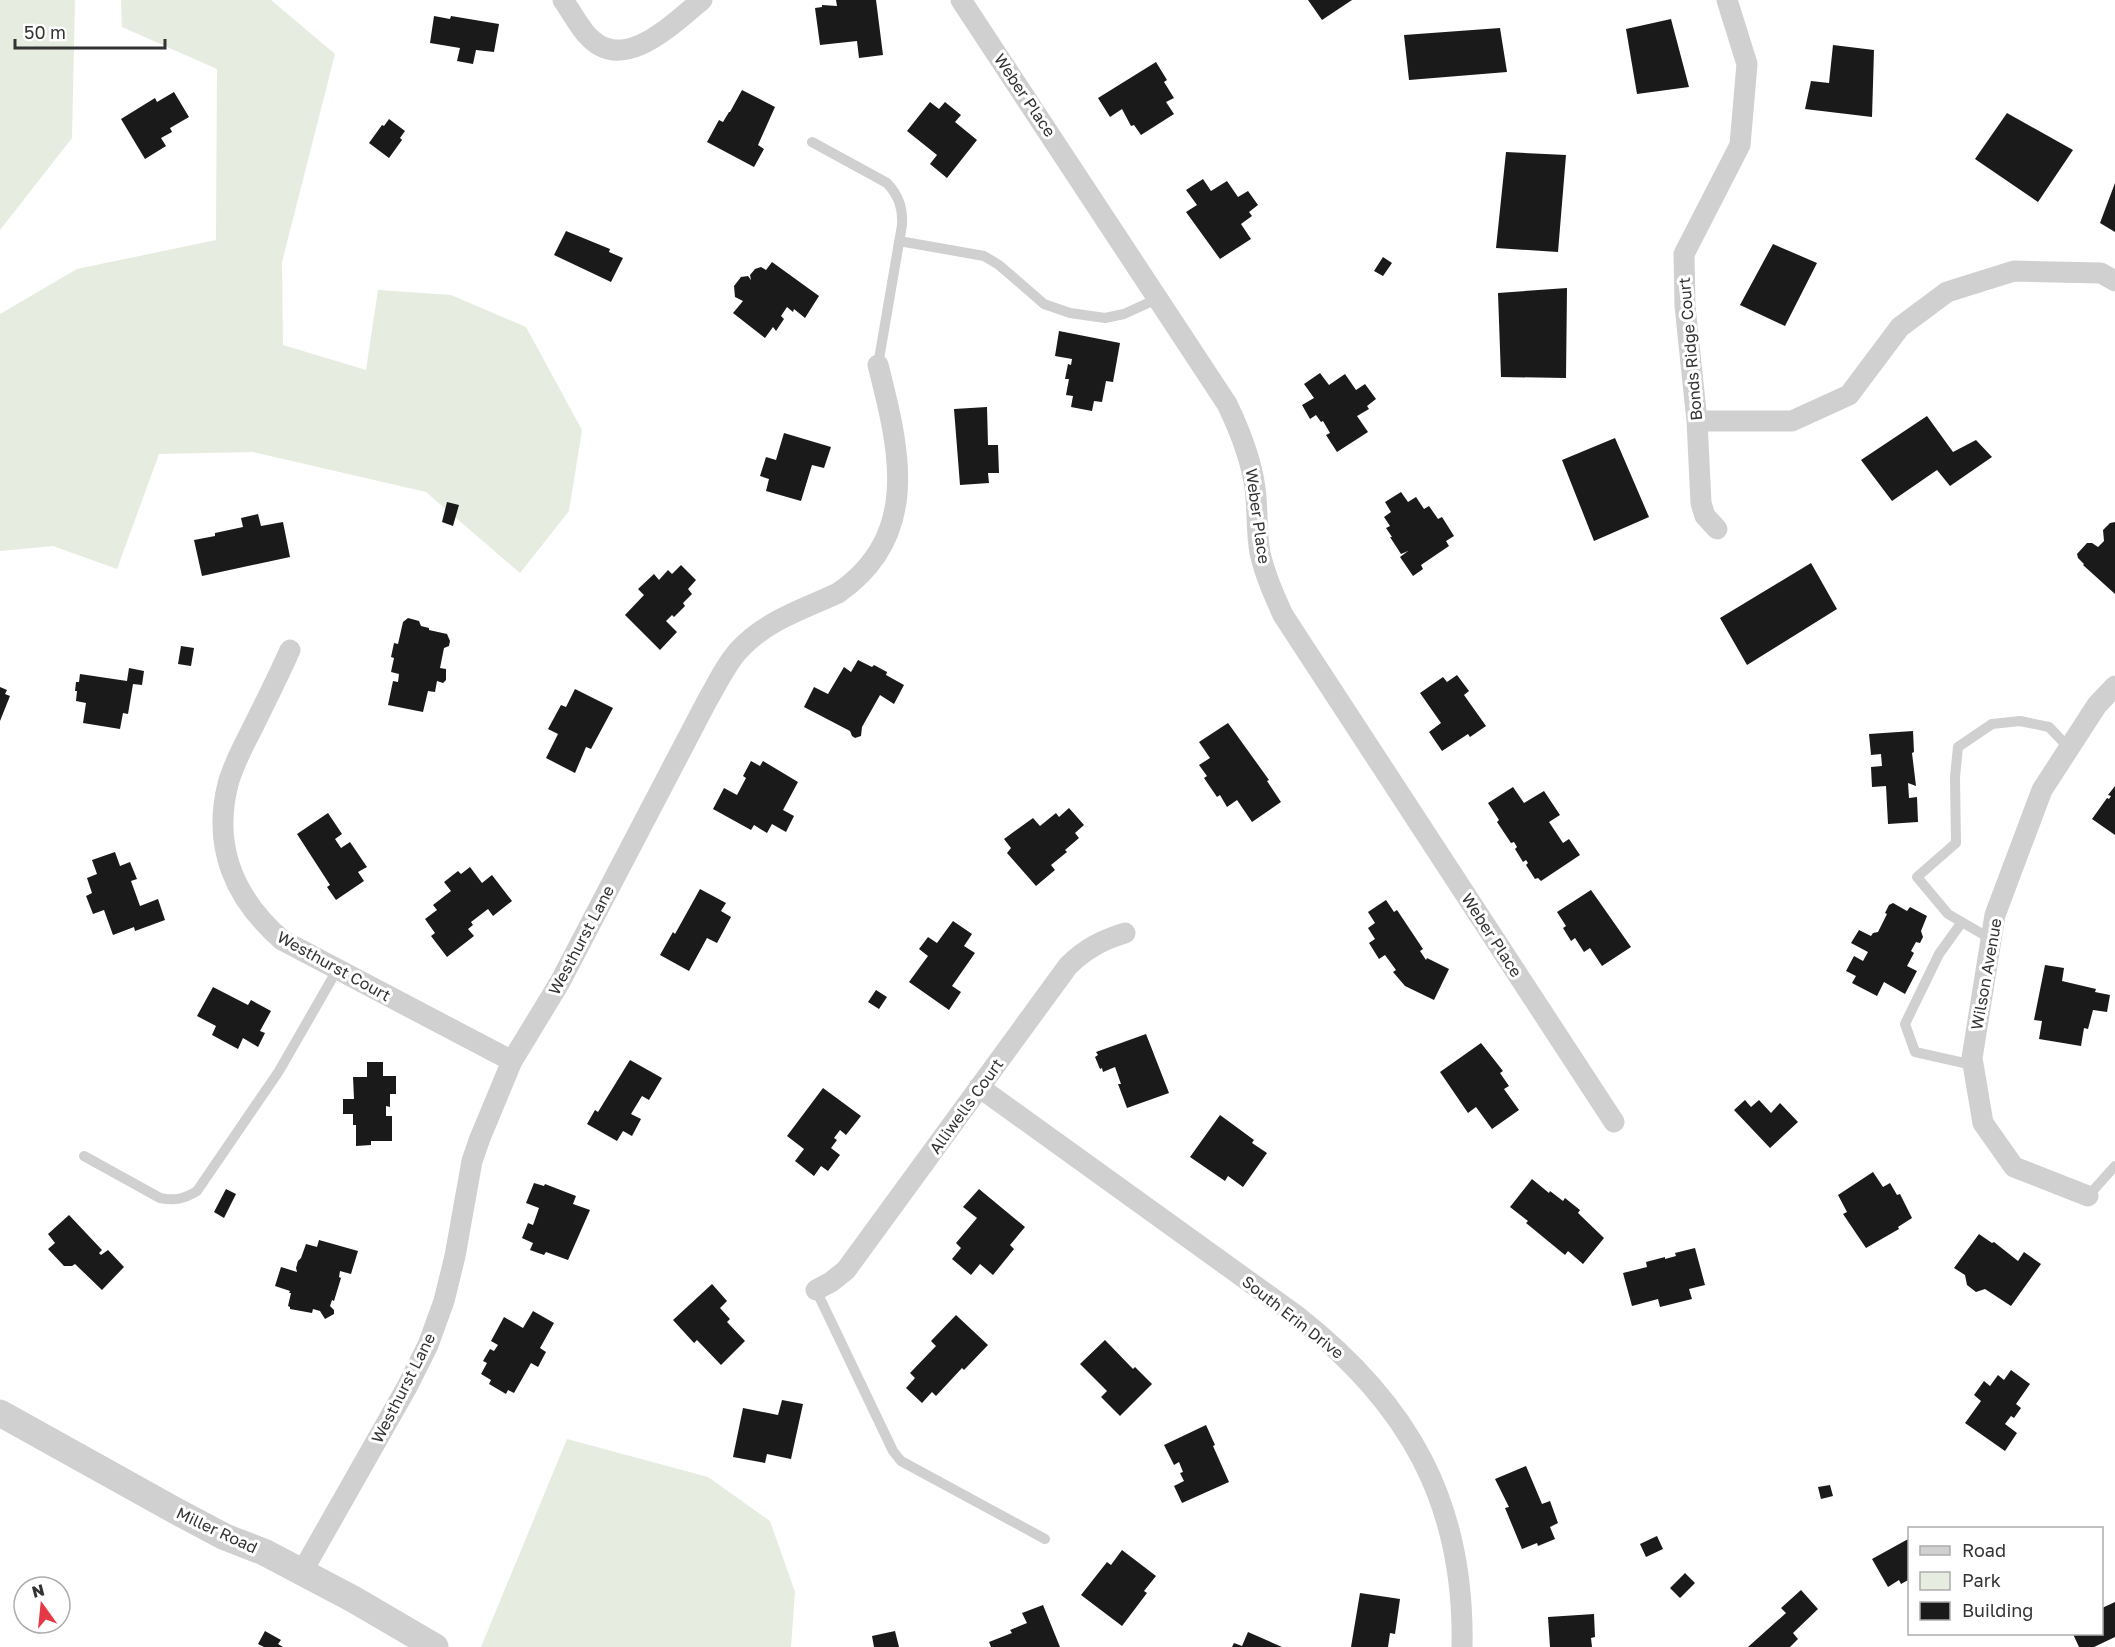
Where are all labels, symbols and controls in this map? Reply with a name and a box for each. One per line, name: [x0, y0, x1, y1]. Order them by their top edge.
scale bar: [15, 12, 165, 50]
text: 50 m: [24, 21, 66, 43]
street label: Weber Place: [990, 50, 1060, 140]
street label: Bonds Ridge Court: [1674, 277, 1706, 421]
street label: Weber Place: [1241, 467, 1275, 565]
street label: Westhurst Lane: [544, 882, 618, 998]
street label: Weber Place: [1457, 889, 1527, 981]
street label: Wilson Avenue: [1966, 917, 2006, 1031]
street label: Westhurst Court: [274, 927, 394, 1005]
street label: Alliwells Court: [925, 1054, 1007, 1158]
street label: South Erin Drive: [1238, 1271, 1348, 1363]
street label: Westhurst Lane: [367, 1330, 439, 1446]
street label: Miller Road: [173, 1503, 261, 1557]
legend: [1908, 1527, 2103, 1635]
text: Road: [1962, 1539, 2006, 1561]
text: Park: [1962, 1569, 2001, 1591]
north arrow: [12, 1575, 72, 1635]
text: N: [30, 1579, 47, 1602]
text: Building: [1962, 1599, 2033, 1621]

